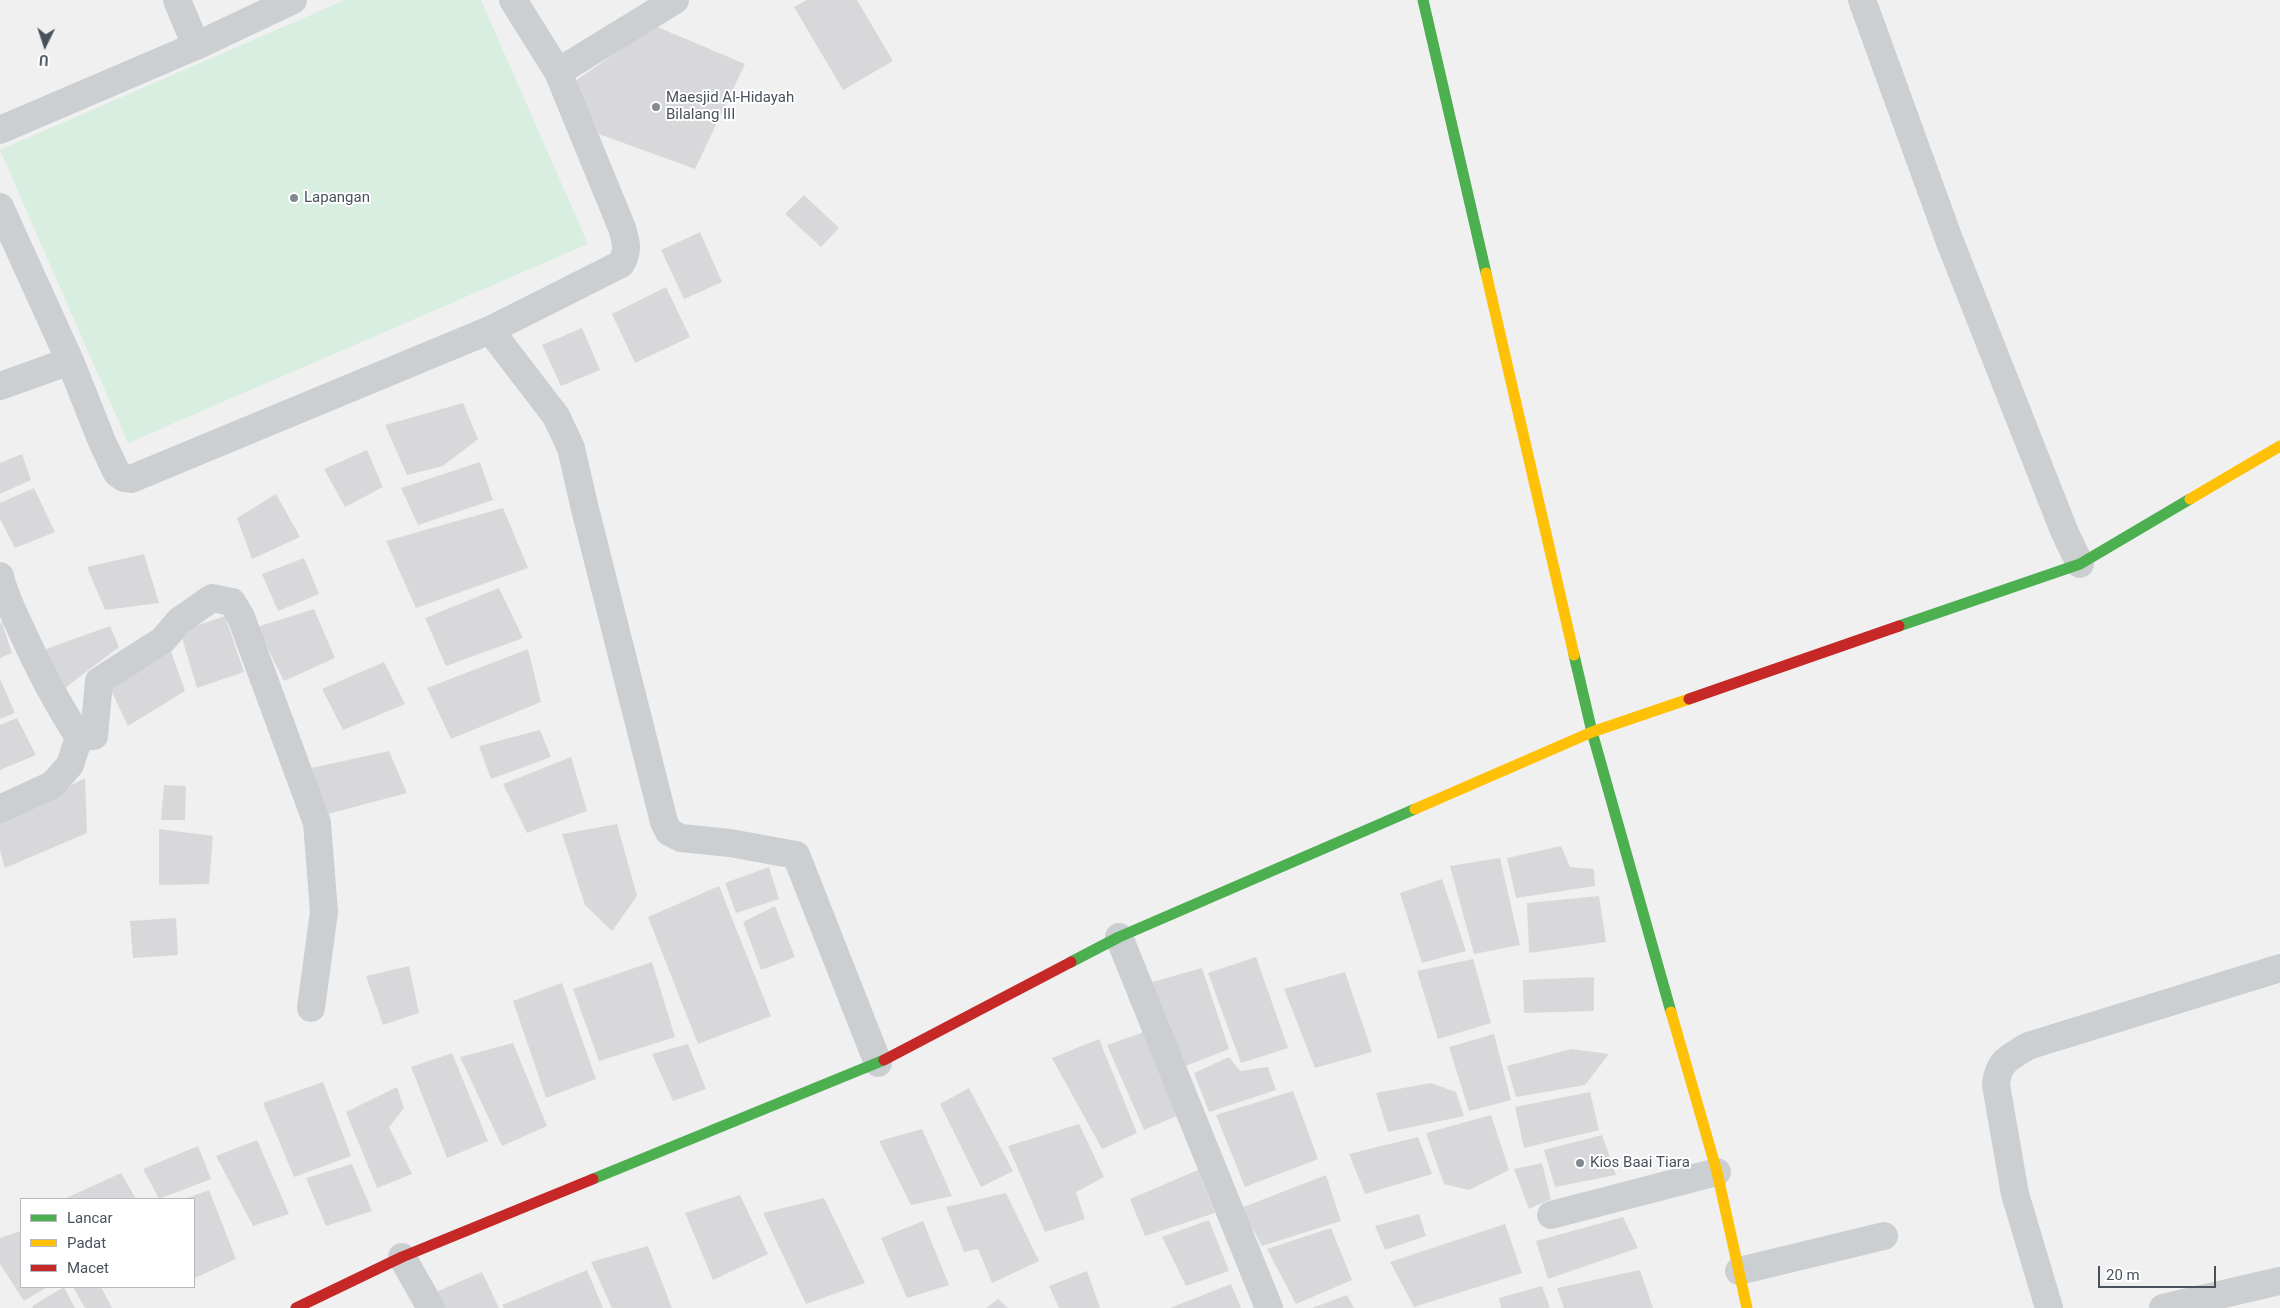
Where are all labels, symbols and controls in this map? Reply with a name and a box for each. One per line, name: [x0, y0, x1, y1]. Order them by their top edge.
north arrow: [20, 20, 70, 70]
text: U: [39, 52, 49, 68]
place label: Maesjid Al-Hidayah Bilalang III: [666, 89, 794, 124]
marker: Maesjid Al-Hidayah Bilalang III: [650, 101, 662, 113]
place label: Lapangan: [304, 189, 370, 207]
marker: Lapangan: [288, 192, 300, 204]
place label: Kios Baai Tiara: [1590, 1154, 1690, 1172]
marker: Kios Baai Tiara: [1574, 1157, 1586, 1169]
legend: [20, 1198, 195, 1288]
text: Lancar: [67, 1209, 113, 1227]
text: Padat: [67, 1234, 106, 1252]
scale bar: [2100, 1256, 2218, 1288]
text: Macet: [67, 1259, 109, 1277]
text: 20 m: [2106, 1266, 2140, 1284]

